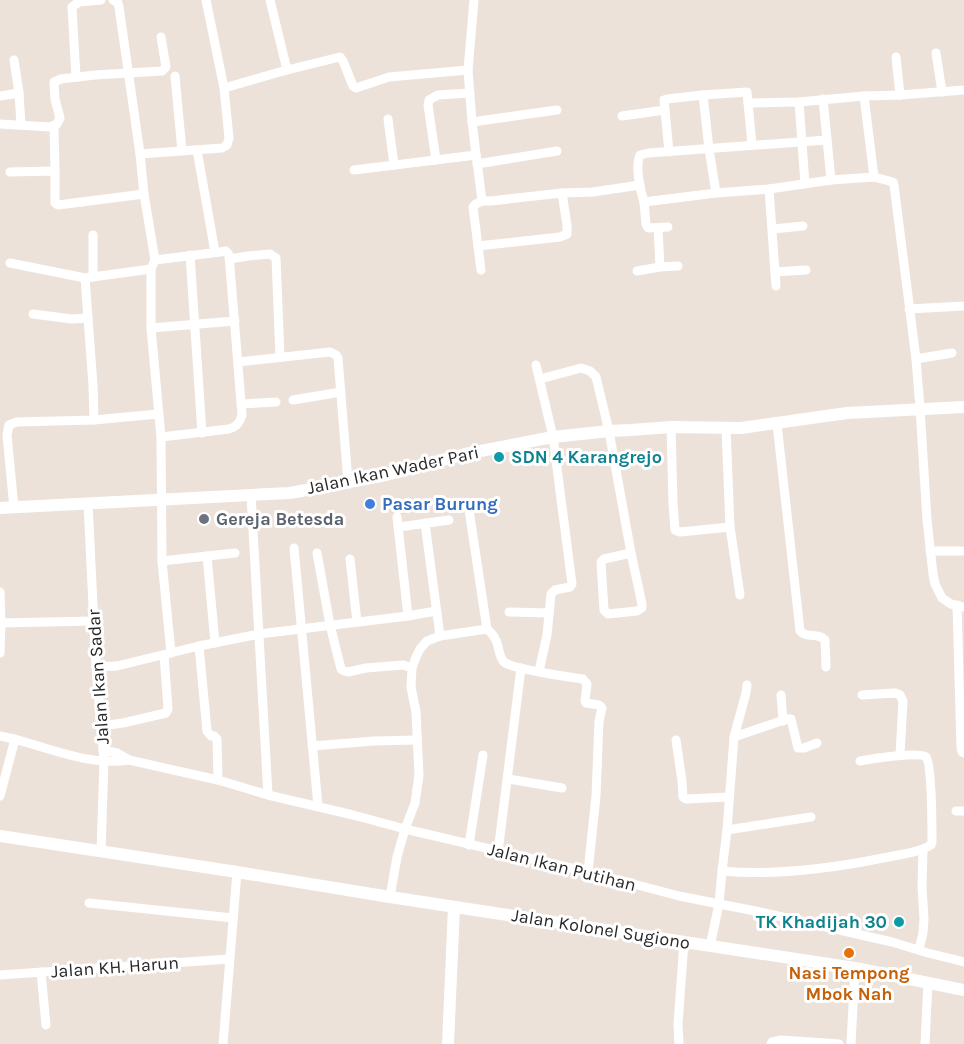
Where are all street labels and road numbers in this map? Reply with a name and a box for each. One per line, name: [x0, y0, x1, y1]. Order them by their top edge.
street label: Jalan Ikan Wader Pari: [305, 441, 481, 499]
street label: Jalan Ikan Sadar: [82, 608, 114, 745]
street label: Jalan Ikan Putihan: [486, 838, 638, 896]
street label: Jalan Kolonel Sugiono: [510, 904, 692, 954]
street label: Jalan KH. Harun: [50, 952, 180, 982]

